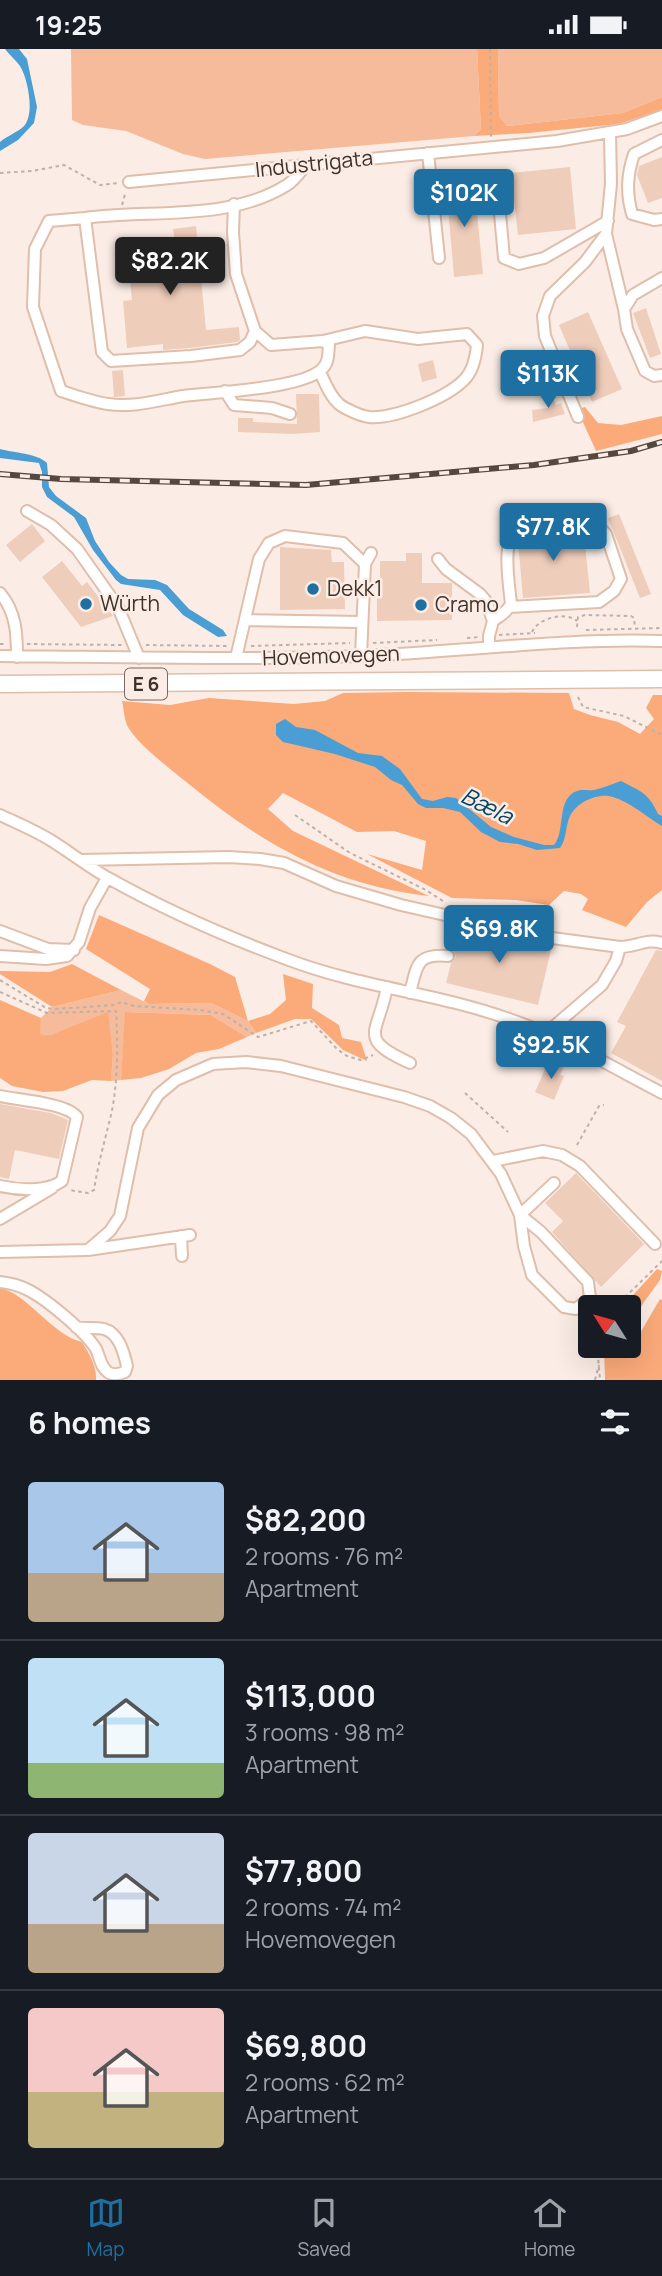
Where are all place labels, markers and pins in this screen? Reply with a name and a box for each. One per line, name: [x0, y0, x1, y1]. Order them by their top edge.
pin: $102K: [415, 169, 513, 229]
pin: $82.2K: [113, 237, 227, 297]
pin: $113K: [499, 351, 597, 410]
pin: $77.8K: [496, 503, 610, 563]
place label: Dekk1: [327, 574, 382, 602]
marker: Dekk1: [305, 581, 321, 597]
place label: Würth: [100, 589, 160, 617]
place label: Cramo: [435, 590, 499, 618]
marker: Würth: [78, 596, 94, 612]
marker: Cramo: [413, 597, 429, 613]
pin: $69.8K: [442, 905, 556, 965]
pin: $92.5K: [494, 1021, 608, 1081]

